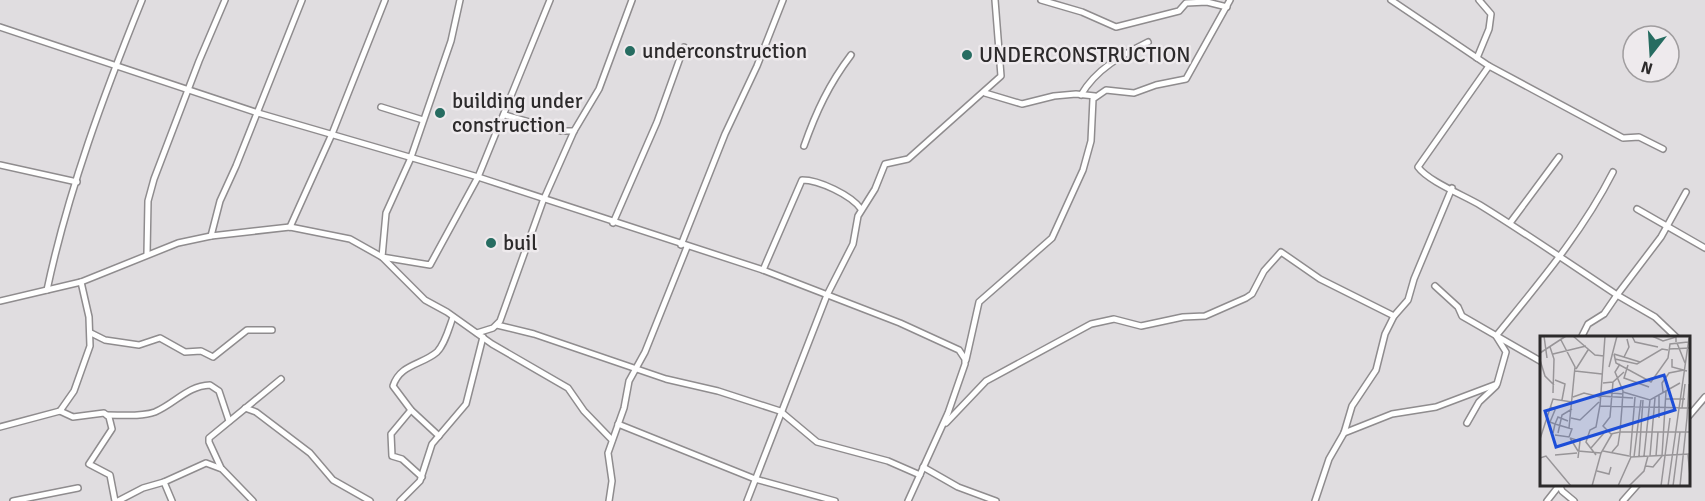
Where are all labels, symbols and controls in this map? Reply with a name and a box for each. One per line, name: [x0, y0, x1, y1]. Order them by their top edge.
north arrow: [1621, 24, 1681, 84]
place label: underconstruction: [642, 38, 807, 64]
place label: UNDERCONSTRUCTION: [979, 42, 1191, 68]
marker: underconstruction: [623, 44, 637, 58]
marker: UNDERCONSTRUCTION: [960, 48, 974, 62]
text: N: [1639, 56, 1655, 79]
place label: building under construction: [452, 88, 583, 138]
marker: building under construction: [433, 106, 447, 120]
place label: buil: [503, 230, 537, 256]
marker: buil: [484, 236, 498, 250]
inset map: [1540, 336, 1690, 486]

